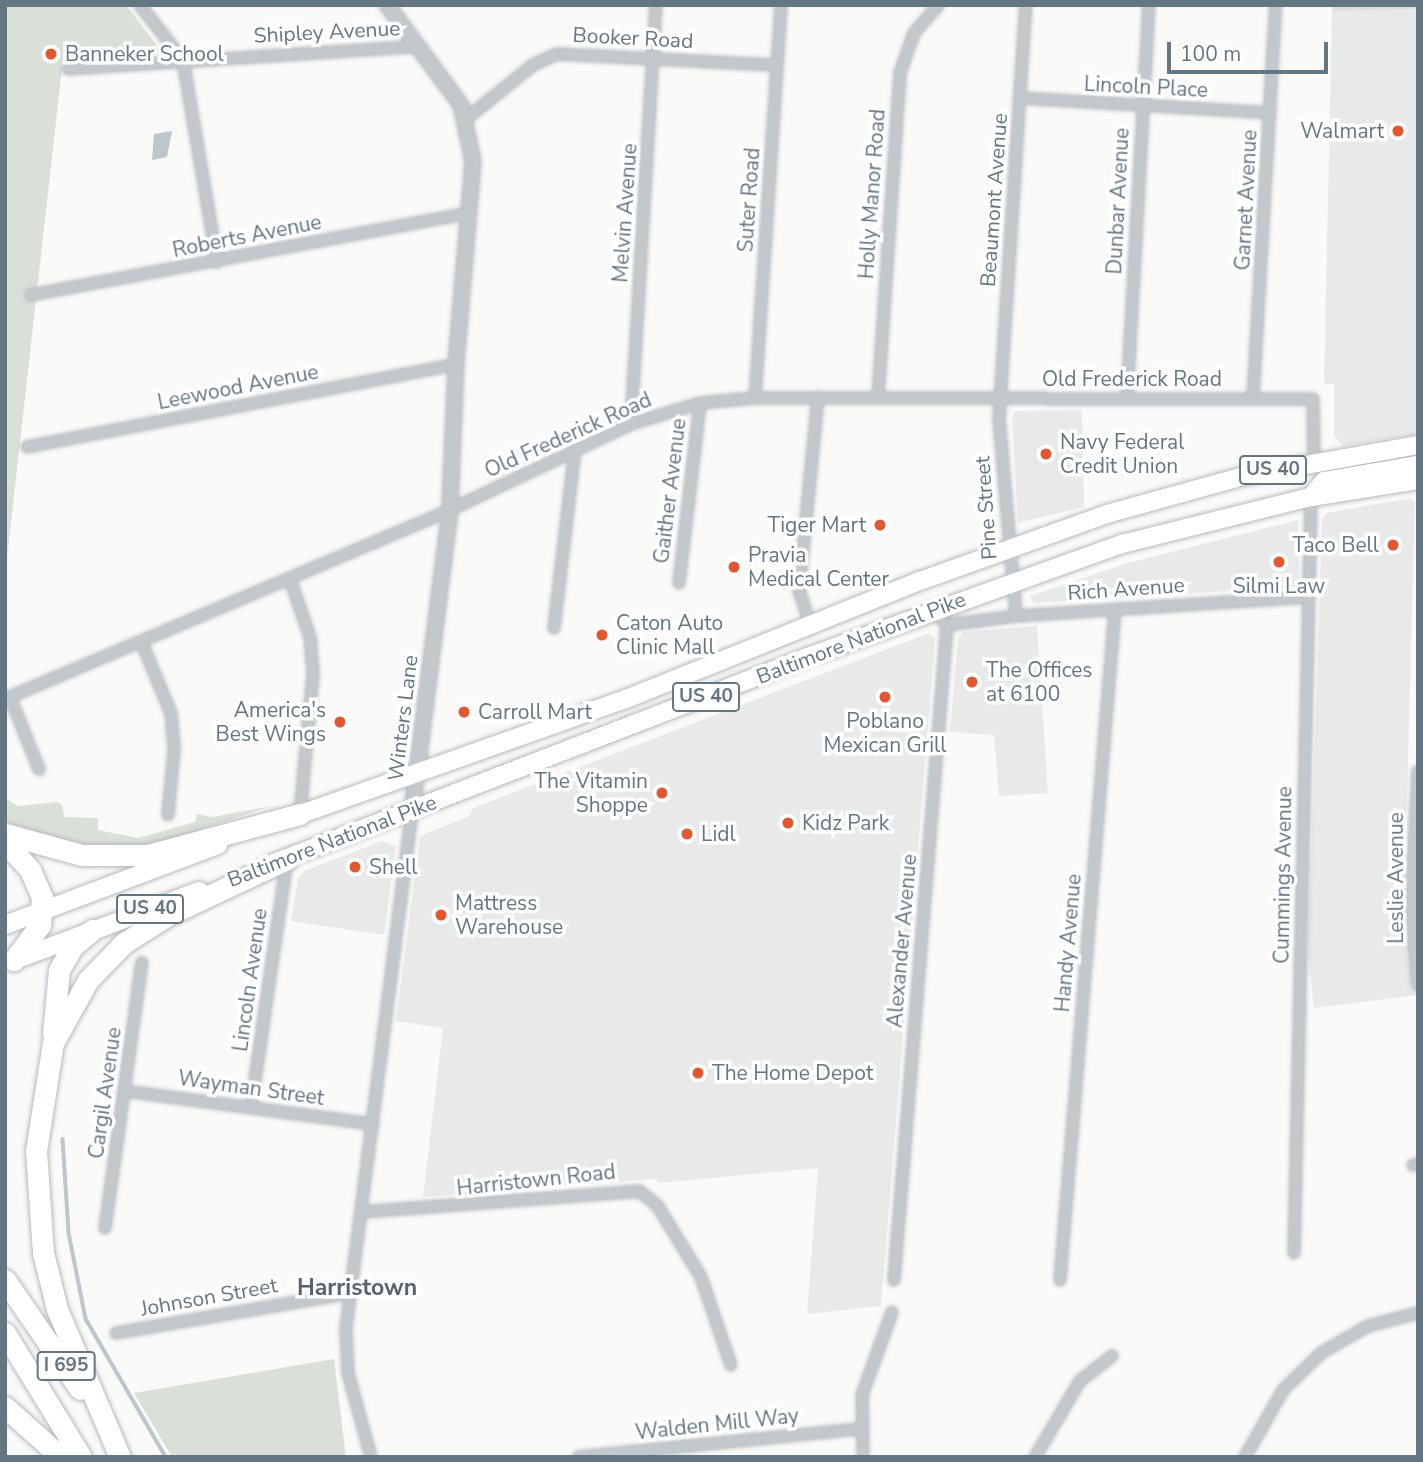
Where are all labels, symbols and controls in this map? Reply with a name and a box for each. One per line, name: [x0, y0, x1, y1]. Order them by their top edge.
street label: Shipley Avenue: [253, 16, 401, 48]
street label: Booker Road: [572, 22, 694, 54]
scale bar: [1171, 28, 1332, 72]
text: 100 m: [1180, 40, 1241, 68]
place label: Banneker School: [65, 41, 224, 67]
marker: Banneker School: [43, 46, 59, 62]
street label: Lincoln Place: [1083, 71, 1209, 103]
street label: Holly Manor Road: [853, 108, 891, 280]
street label: Beaumont Avenue: [975, 112, 1013, 288]
place label: Walmart: [1300, 118, 1384, 144]
marker: Walmart: [1390, 123, 1406, 139]
street label: Dunbar Avenue: [1102, 127, 1134, 275]
street label: Garnet Avenue: [1230, 129, 1262, 271]
street label: Melvin Avenue: [608, 142, 642, 284]
street label: Suter Road: [733, 147, 765, 253]
street label: Roberts Avenue: [170, 209, 324, 263]
street label: Leewood Avenue: [155, 359, 321, 415]
street label: Old Frederick Road: [1042, 366, 1222, 392]
street label: Old Frederick Road: [481, 387, 655, 483]
street label: Gaither Avenue: [649, 417, 691, 565]
place label: Navy Federal Credit Union: [1060, 429, 1184, 479]
marker: Navy Federal Credit Union: [1038, 446, 1054, 462]
road number: US 40: [1238, 454, 1308, 485]
street label: Pine Street: [970, 455, 1002, 561]
place label: Tiger Mart: [768, 512, 866, 538]
marker: Tiger Mart: [872, 517, 888, 533]
place label: Taco Bell: [1292, 532, 1379, 558]
marker: Taco Bell: [1385, 537, 1401, 553]
place label: Pravia Medical Center: [748, 542, 889, 592]
marker: Silmi Law: [1271, 554, 1287, 570]
marker: Pravia Medical Center: [726, 559, 742, 575]
street label: Rich Avenue: [1067, 572, 1185, 606]
place label: Silmi Law: [1233, 573, 1325, 599]
street label: Baltimore National Pike: [753, 586, 969, 690]
place label: Caton Auto Clinic Mall: [616, 610, 723, 660]
marker: Caton Auto Clinic Mall: [594, 627, 610, 643]
street label: Winters Lane: [383, 653, 423, 783]
place label: The Offices at 6100: [986, 657, 1092, 707]
marker: The Offices at 6100: [964, 674, 980, 690]
road number: US 40: [671, 682, 741, 712]
marker: Poblano Mexican Grill: [877, 689, 893, 705]
place label: America's Best Wings: [216, 697, 326, 747]
place label: Carroll Mart: [478, 699, 592, 725]
marker: Carroll Mart: [456, 704, 472, 720]
place label: Poblano Mexican Grill: [823, 708, 947, 758]
marker: America's Best Wings: [332, 714, 348, 730]
place label: The Vitamin Shoppe: [534, 768, 648, 818]
marker: The Vitamin Shoppe: [654, 785, 670, 801]
street label: Cummings Avenue: [1269, 786, 1297, 964]
street label: Baltimore National Pike: [224, 789, 440, 893]
place label: Kidz Park: [802, 810, 889, 836]
street label: Leslie Avenue: [1383, 812, 1409, 944]
marker: Kidz Park: [780, 815, 796, 831]
place label: Lidl: [701, 821, 736, 847]
marker: Lidl: [679, 826, 695, 842]
street label: Alexander Avenue: [882, 853, 922, 1029]
place label: Shell: [369, 854, 417, 880]
marker: Shell: [347, 859, 363, 875]
street label: Handy Avenue: [1049, 873, 1087, 1013]
place label: Mattress Warehouse: [455, 890, 563, 940]
road number: US 40: [115, 894, 185, 925]
street label: Lincoln Avenue: [227, 907, 273, 1053]
marker: Mattress Warehouse: [433, 907, 449, 923]
street label: Cargil Avenue: [83, 1026, 127, 1160]
place label: The Home Depot: [712, 1060, 873, 1086]
street label: Wayman Street: [176, 1065, 326, 1111]
marker: The Home Depot: [690, 1065, 706, 1081]
street label: Harristown Road: [455, 1159, 617, 1201]
street label: Johnson Street: [138, 1273, 280, 1321]
district label: Harristown: [297, 1274, 417, 1302]
road number: I 695: [36, 1350, 96, 1382]
street label: Walden Mill Way: [634, 1403, 800, 1445]

